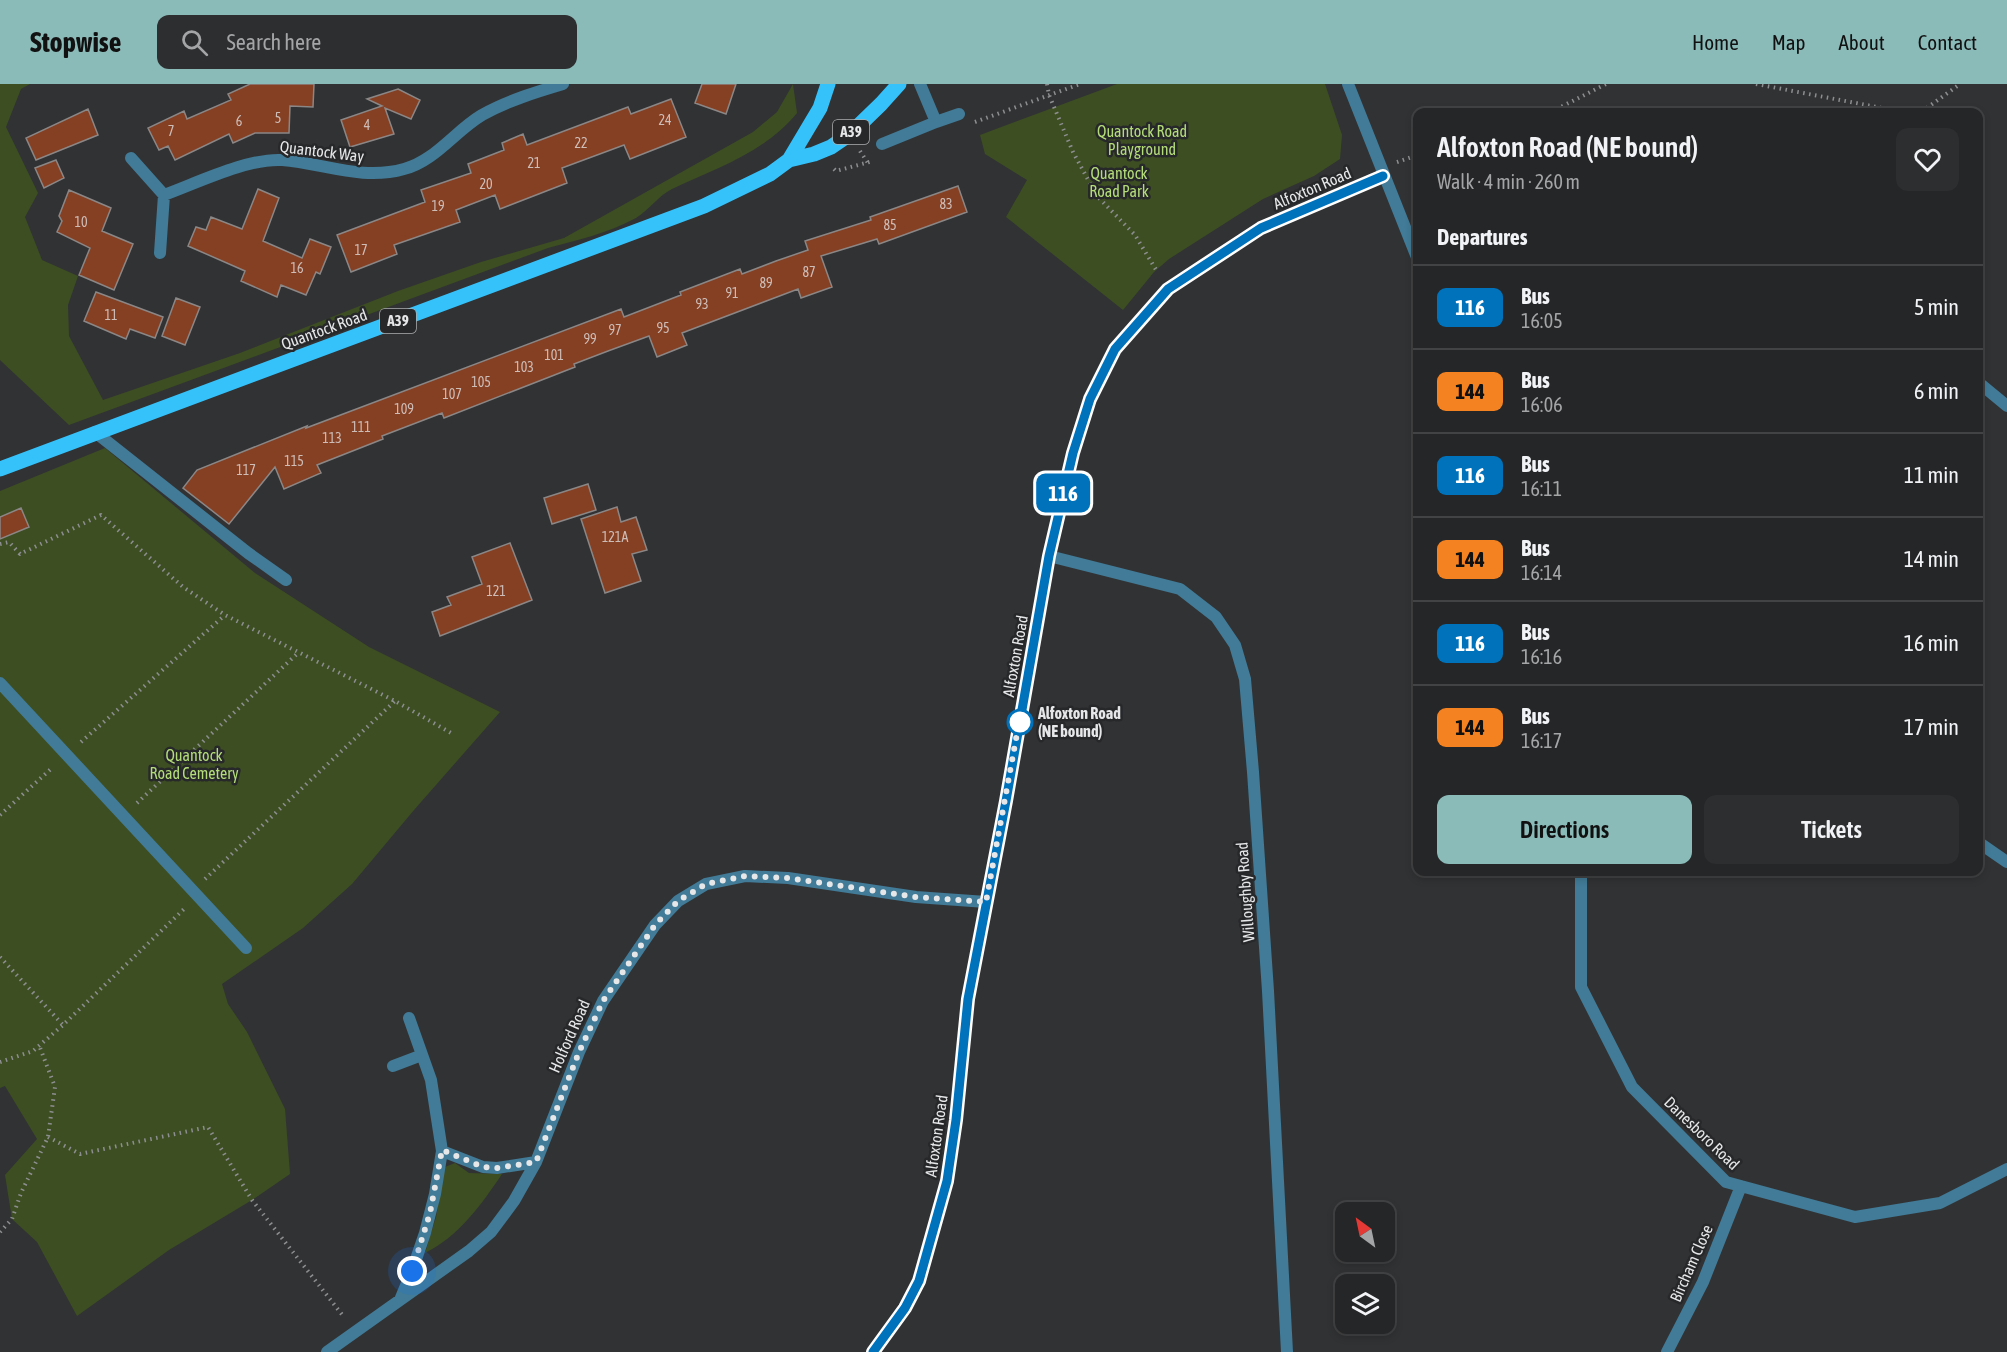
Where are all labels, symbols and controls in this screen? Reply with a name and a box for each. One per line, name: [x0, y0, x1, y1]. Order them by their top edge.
search box: [157, 15, 577, 69]
text: Stopwise: [30, 26, 121, 58]
icon: search: [178, 26, 211, 59]
text: Search here: [226, 29, 321, 55]
text: Home: [1692, 30, 1739, 54]
text: Map: [1772, 30, 1806, 54]
text: About: [1839, 30, 1885, 54]
text: Contact: [1918, 30, 1977, 54]
house number: 5: [275, 110, 281, 126]
house number: 24: [658, 112, 672, 128]
house number: 6: [236, 113, 243, 129]
house number: 4: [364, 117, 371, 133]
road number: A39: [833, 120, 869, 144]
park label: Quantock Road Playground: [1097, 122, 1187, 159]
house number: 7: [168, 123, 174, 139]
button: heart: [1896, 128, 1959, 191]
text: Alfoxton Road (NE bound): [1437, 131, 1698, 163]
house number: 22: [574, 135, 588, 151]
street label: Quantock Way: [279, 137, 365, 166]
house number: 21: [527, 155, 541, 171]
park label: Quantock Road Park: [1089, 164, 1149, 200]
street label: Alfoxton Road: [1270, 164, 1354, 212]
text: Walk · 4 min · 260 m: [1437, 170, 1580, 193]
house number: 20: [479, 176, 493, 192]
house number: 83: [939, 196, 953, 212]
house number: 19: [431, 198, 445, 214]
house number: 10: [74, 214, 88, 230]
house number: 85: [883, 217, 897, 233]
text: Departures: [1437, 224, 1527, 250]
house number: 17: [354, 242, 368, 258]
house number: 16: [290, 260, 304, 276]
house number: 87: [802, 264, 816, 280]
house number: 89: [759, 275, 773, 291]
text: Bus: [1521, 283, 1550, 309]
house number: 91: [725, 285, 739, 301]
text: 5 min: [1914, 294, 1959, 320]
text: 116: [1455, 295, 1485, 319]
house number: 93: [695, 296, 709, 312]
street label: Quantock Road: [279, 305, 369, 353]
house number: 11: [104, 307, 118, 323]
road number: A39: [380, 309, 416, 333]
text: 16:05: [1521, 309, 1563, 332]
house number: 95: [656, 320, 670, 336]
house number: 97: [608, 322, 622, 338]
house number: 99: [583, 331, 597, 347]
house number: 101: [544, 347, 564, 363]
house number: 103: [514, 359, 534, 375]
text: Bus: [1521, 367, 1550, 393]
house number: 105: [471, 374, 491, 390]
text: 6 min: [1914, 378, 1959, 404]
text: 144: [1455, 379, 1485, 403]
house number: 107: [442, 386, 462, 402]
text: 16:06: [1521, 393, 1563, 416]
house number: 109: [394, 401, 414, 417]
house number: 111: [351, 419, 371, 435]
house number: 113: [322, 430, 342, 446]
text: Bus: [1521, 451, 1550, 477]
house number: 115: [284, 453, 304, 469]
house number: 117: [236, 462, 256, 478]
text: 11 min: [1904, 462, 1959, 488]
text: 116: [1455, 463, 1485, 487]
line badge: 116: [1028, 474, 1098, 512]
text: 16:11: [1521, 477, 1562, 500]
text: 116: [1048, 481, 1078, 505]
house number: 121A: [602, 529, 628, 545]
text: Bus: [1521, 535, 1550, 561]
text: 14 min: [1904, 546, 1959, 572]
text: 144: [1455, 547, 1485, 571]
text: 16:14: [1521, 561, 1562, 584]
house number: 121: [486, 583, 506, 599]
street label: Alfoxton Road: [999, 614, 1031, 698]
text: Bus: [1521, 619, 1550, 645]
text: 16 min: [1904, 630, 1959, 656]
text: 116: [1455, 631, 1485, 655]
text: 16:16: [1521, 645, 1562, 668]
text: Bus: [1521, 703, 1550, 729]
place label: Alfoxton Road (NE bound): [1037, 704, 1121, 740]
marker: Alfoxton Road (NE bound): [1007, 709, 1033, 735]
text: 17 min: [1904, 714, 1959, 740]
text: 144: [1455, 715, 1485, 739]
text: 16:17: [1521, 729, 1562, 752]
park label: Quantock Road Cemetery: [149, 746, 239, 783]
button: Directions: [1437, 795, 1692, 864]
button: Tickets: [1704, 795, 1959, 864]
street label: Willoughby Road: [1233, 841, 1258, 943]
street label: Holford Road: [545, 997, 593, 1075]
street label: Danesboro Road: [1661, 1093, 1743, 1173]
street label: Alfoxton Road: [921, 1094, 951, 1178]
north arrow: [1335, 1202, 1395, 1262]
map controls: [1335, 1202, 1395, 1334]
street label: Bircham Close: [1666, 1222, 1716, 1304]
your location: [397, 1256, 427, 1286]
button: layers: [1335, 1274, 1395, 1334]

